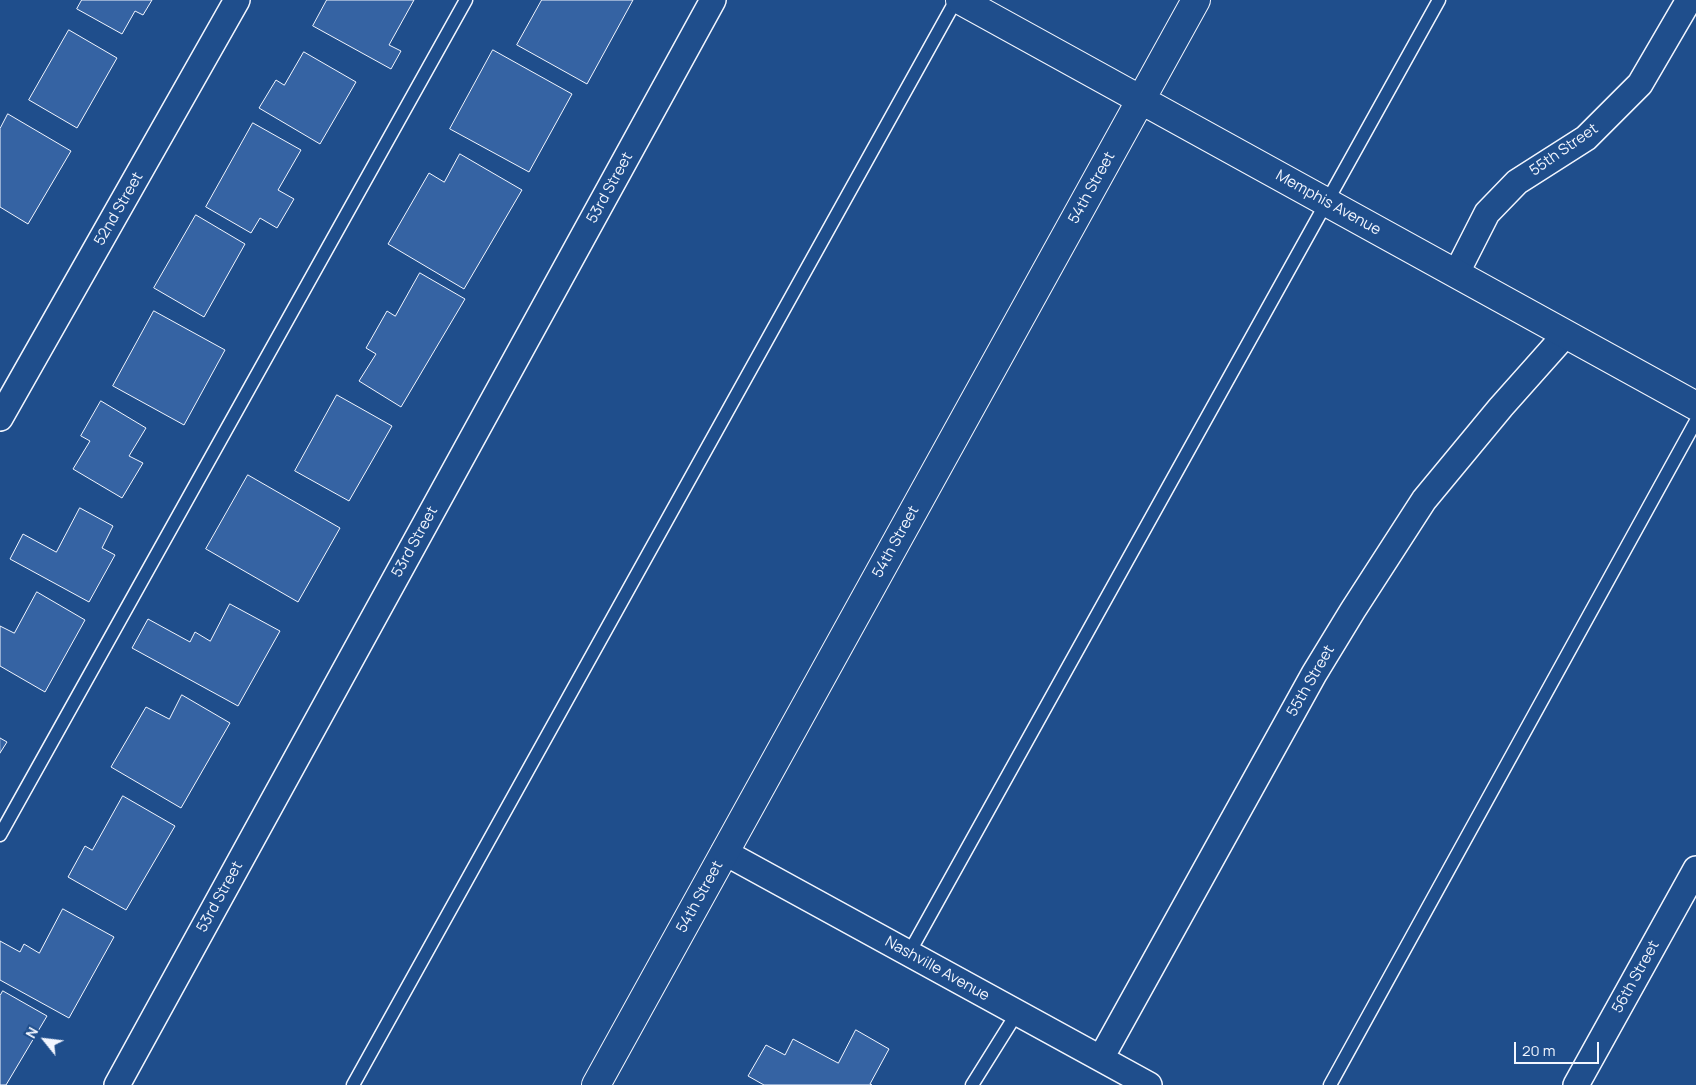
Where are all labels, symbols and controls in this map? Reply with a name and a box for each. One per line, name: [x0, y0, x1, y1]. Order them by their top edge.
street label: 55th Street: [1526, 120, 1602, 180]
street label: 53rd Street: [583, 149, 637, 227]
street label: 54th Street: [1065, 149, 1119, 227]
street label: Memphis Avenue: [1272, 167, 1384, 239]
street label: 52nd Street: [91, 169, 147, 249]
street label: 53rd Street: [388, 503, 442, 581]
street label: 54th Street: [869, 503, 923, 581]
street label: 55th Street: [1283, 642, 1339, 720]
street label: 53rd Street: [193, 858, 247, 936]
street label: 54th Street: [673, 858, 727, 936]
street label: Nashville Avenue: [882, 933, 992, 1005]
street label: 56th Street: [1609, 938, 1663, 1016]
north arrow: [20, 1015, 70, 1065]
text: N: [21, 1023, 42, 1041]
scale bar: [1516, 1032, 1601, 1064]
text: 20 m: [1522, 1040, 1555, 1061]

